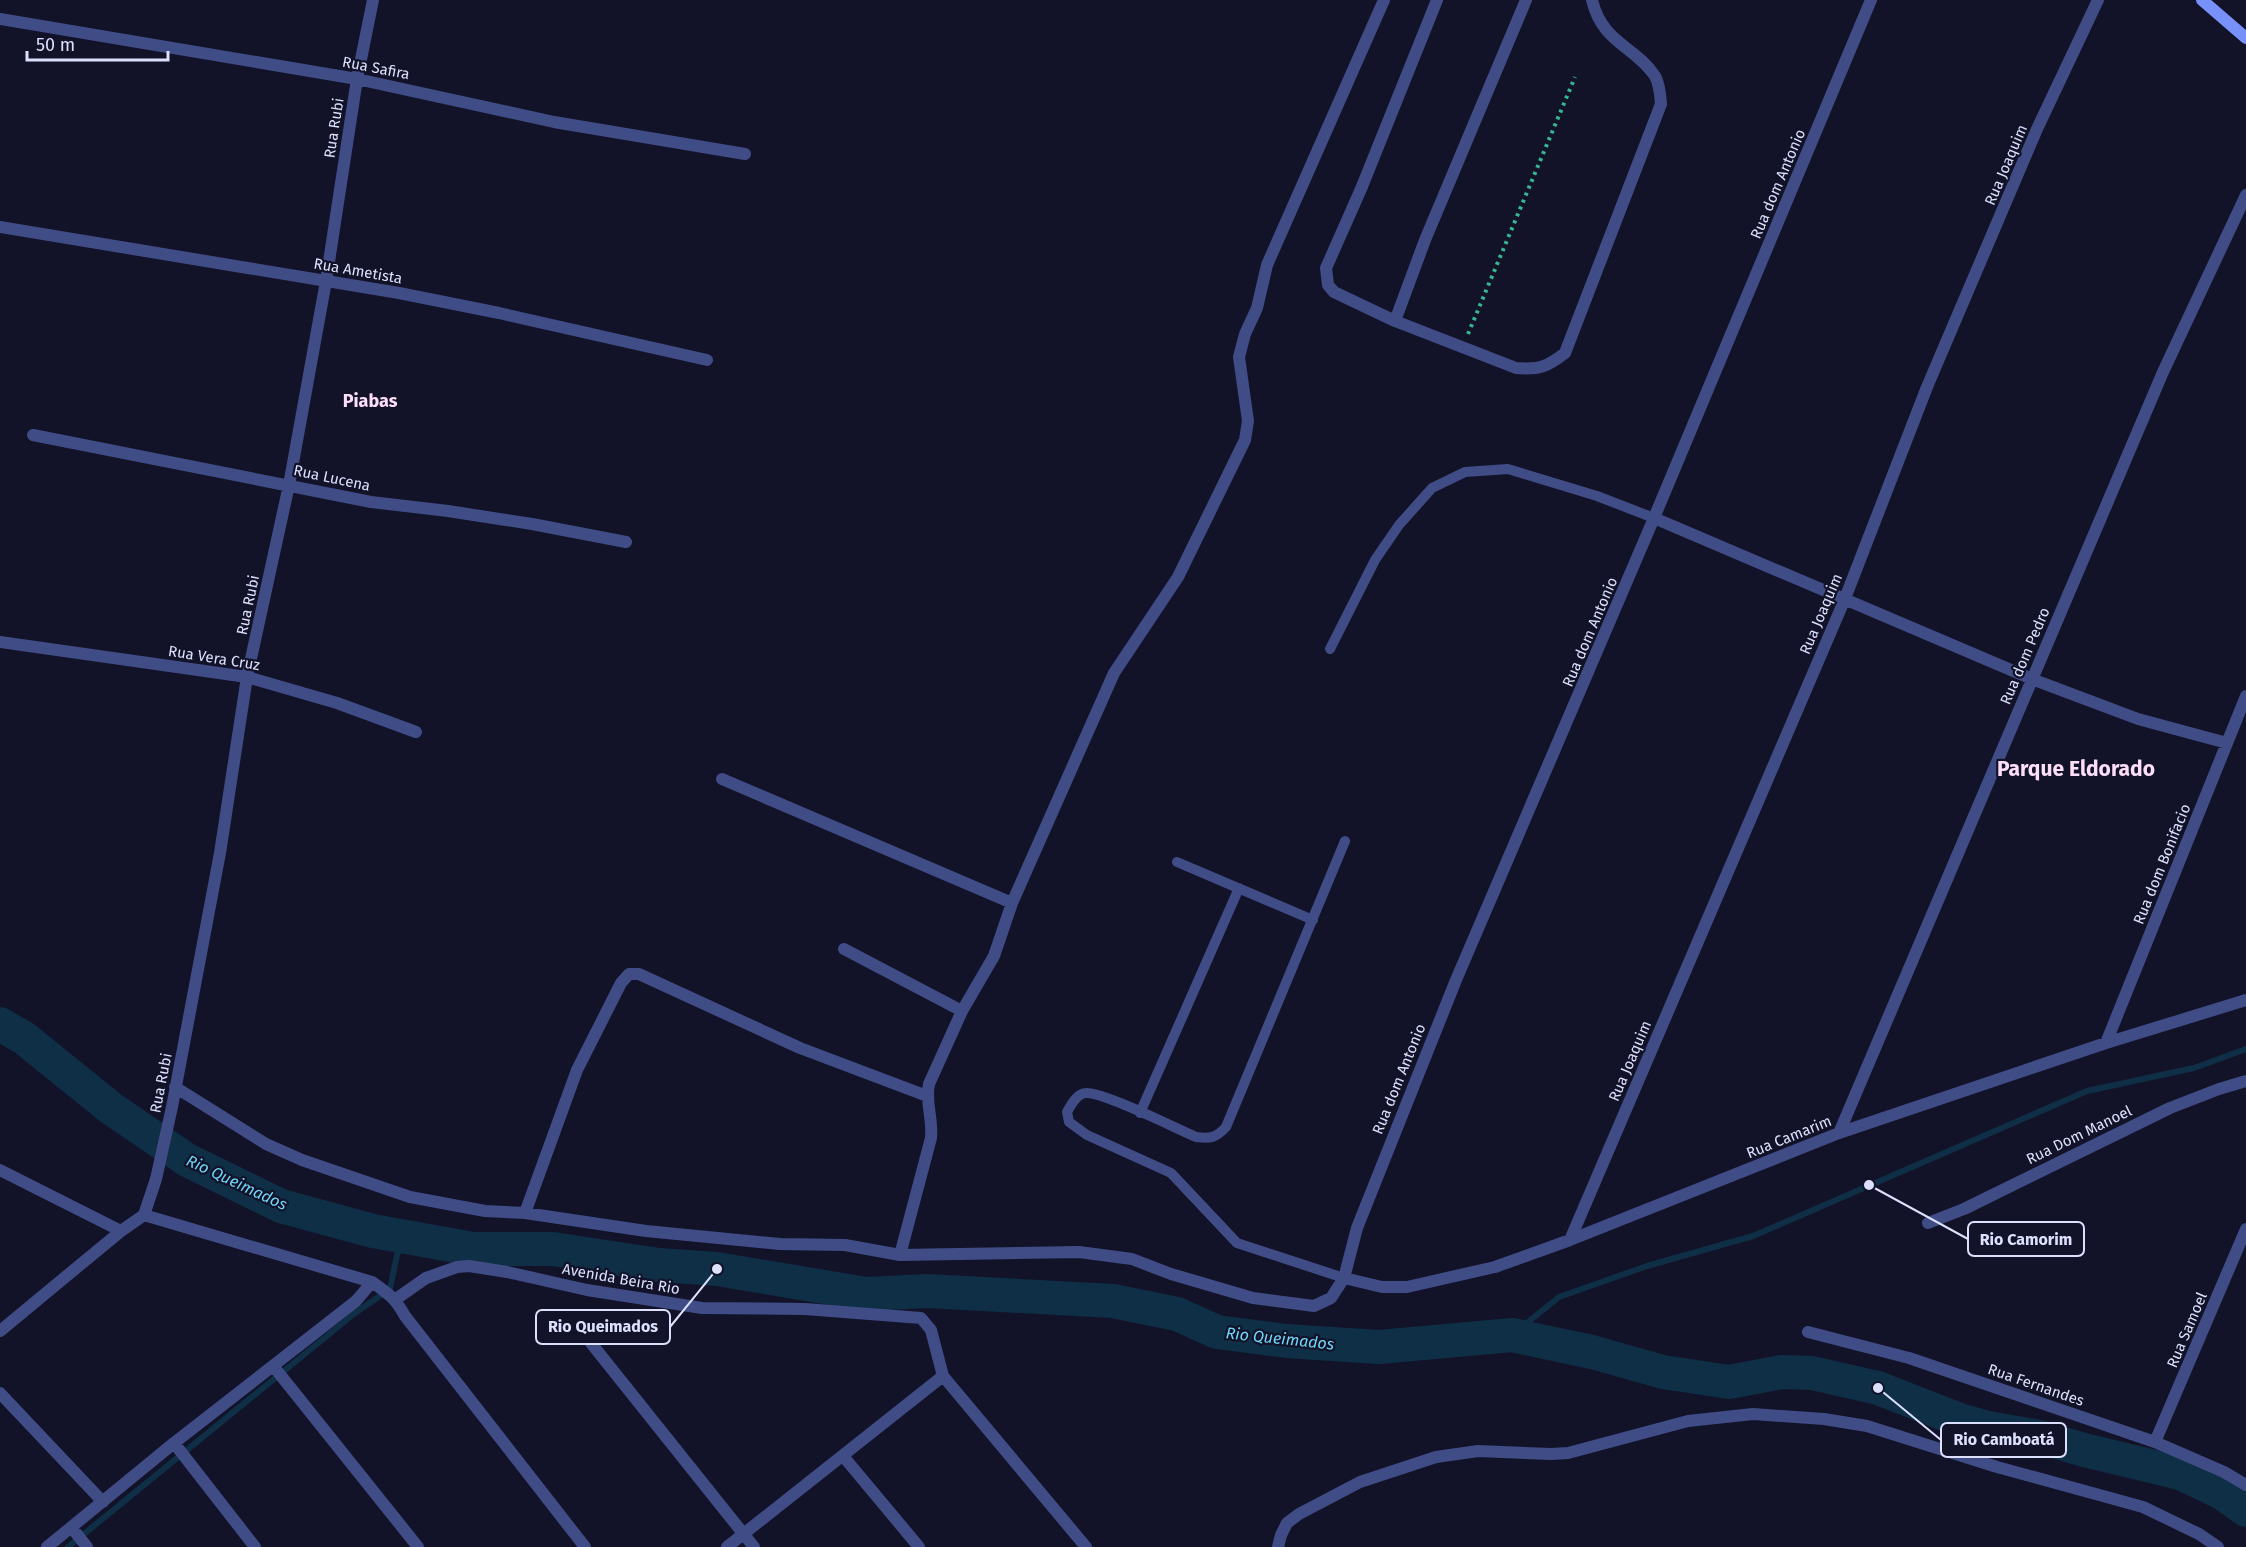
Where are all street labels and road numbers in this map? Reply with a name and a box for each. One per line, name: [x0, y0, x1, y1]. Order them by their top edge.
street label: Rua Safira: [341, 53, 411, 83]
street label: Rua Rubi: [320, 97, 348, 159]
street label: Rua Joaquim: [1981, 122, 2031, 208]
street label: Rua dom Antonio: [1747, 126, 1809, 242]
street label: Rua Ametista: [312, 254, 404, 288]
street label: Rua Lucena: [292, 461, 372, 495]
street label: Rua Joaquim: [1796, 571, 1846, 657]
street label: Rua Rubi: [233, 573, 263, 637]
street label: Rua dom Antonio: [1559, 574, 1621, 690]
street label: Rua dom Pedro: [1996, 605, 2054, 707]
street label: Rua Vera Cruz: [167, 642, 262, 674]
street label: Rua dom Bonifacio: [2130, 801, 2194, 927]
street label: Rua Joaquim: [1605, 1018, 1655, 1104]
street label: Rua dom Antonio: [1369, 1021, 1429, 1137]
street label: Rua Rubi: [146, 1051, 176, 1115]
street label: Rua Dom Manoel: [2023, 1101, 2135, 1168]
street label: Rua Camarim: [1744, 1112, 1834, 1162]
street label: Avenida Beira Rio: [561, 1260, 681, 1298]
street label: Rua Samoel: [2163, 1289, 2211, 1371]
street label: Rua Fernandes: [1985, 1360, 2087, 1410]

